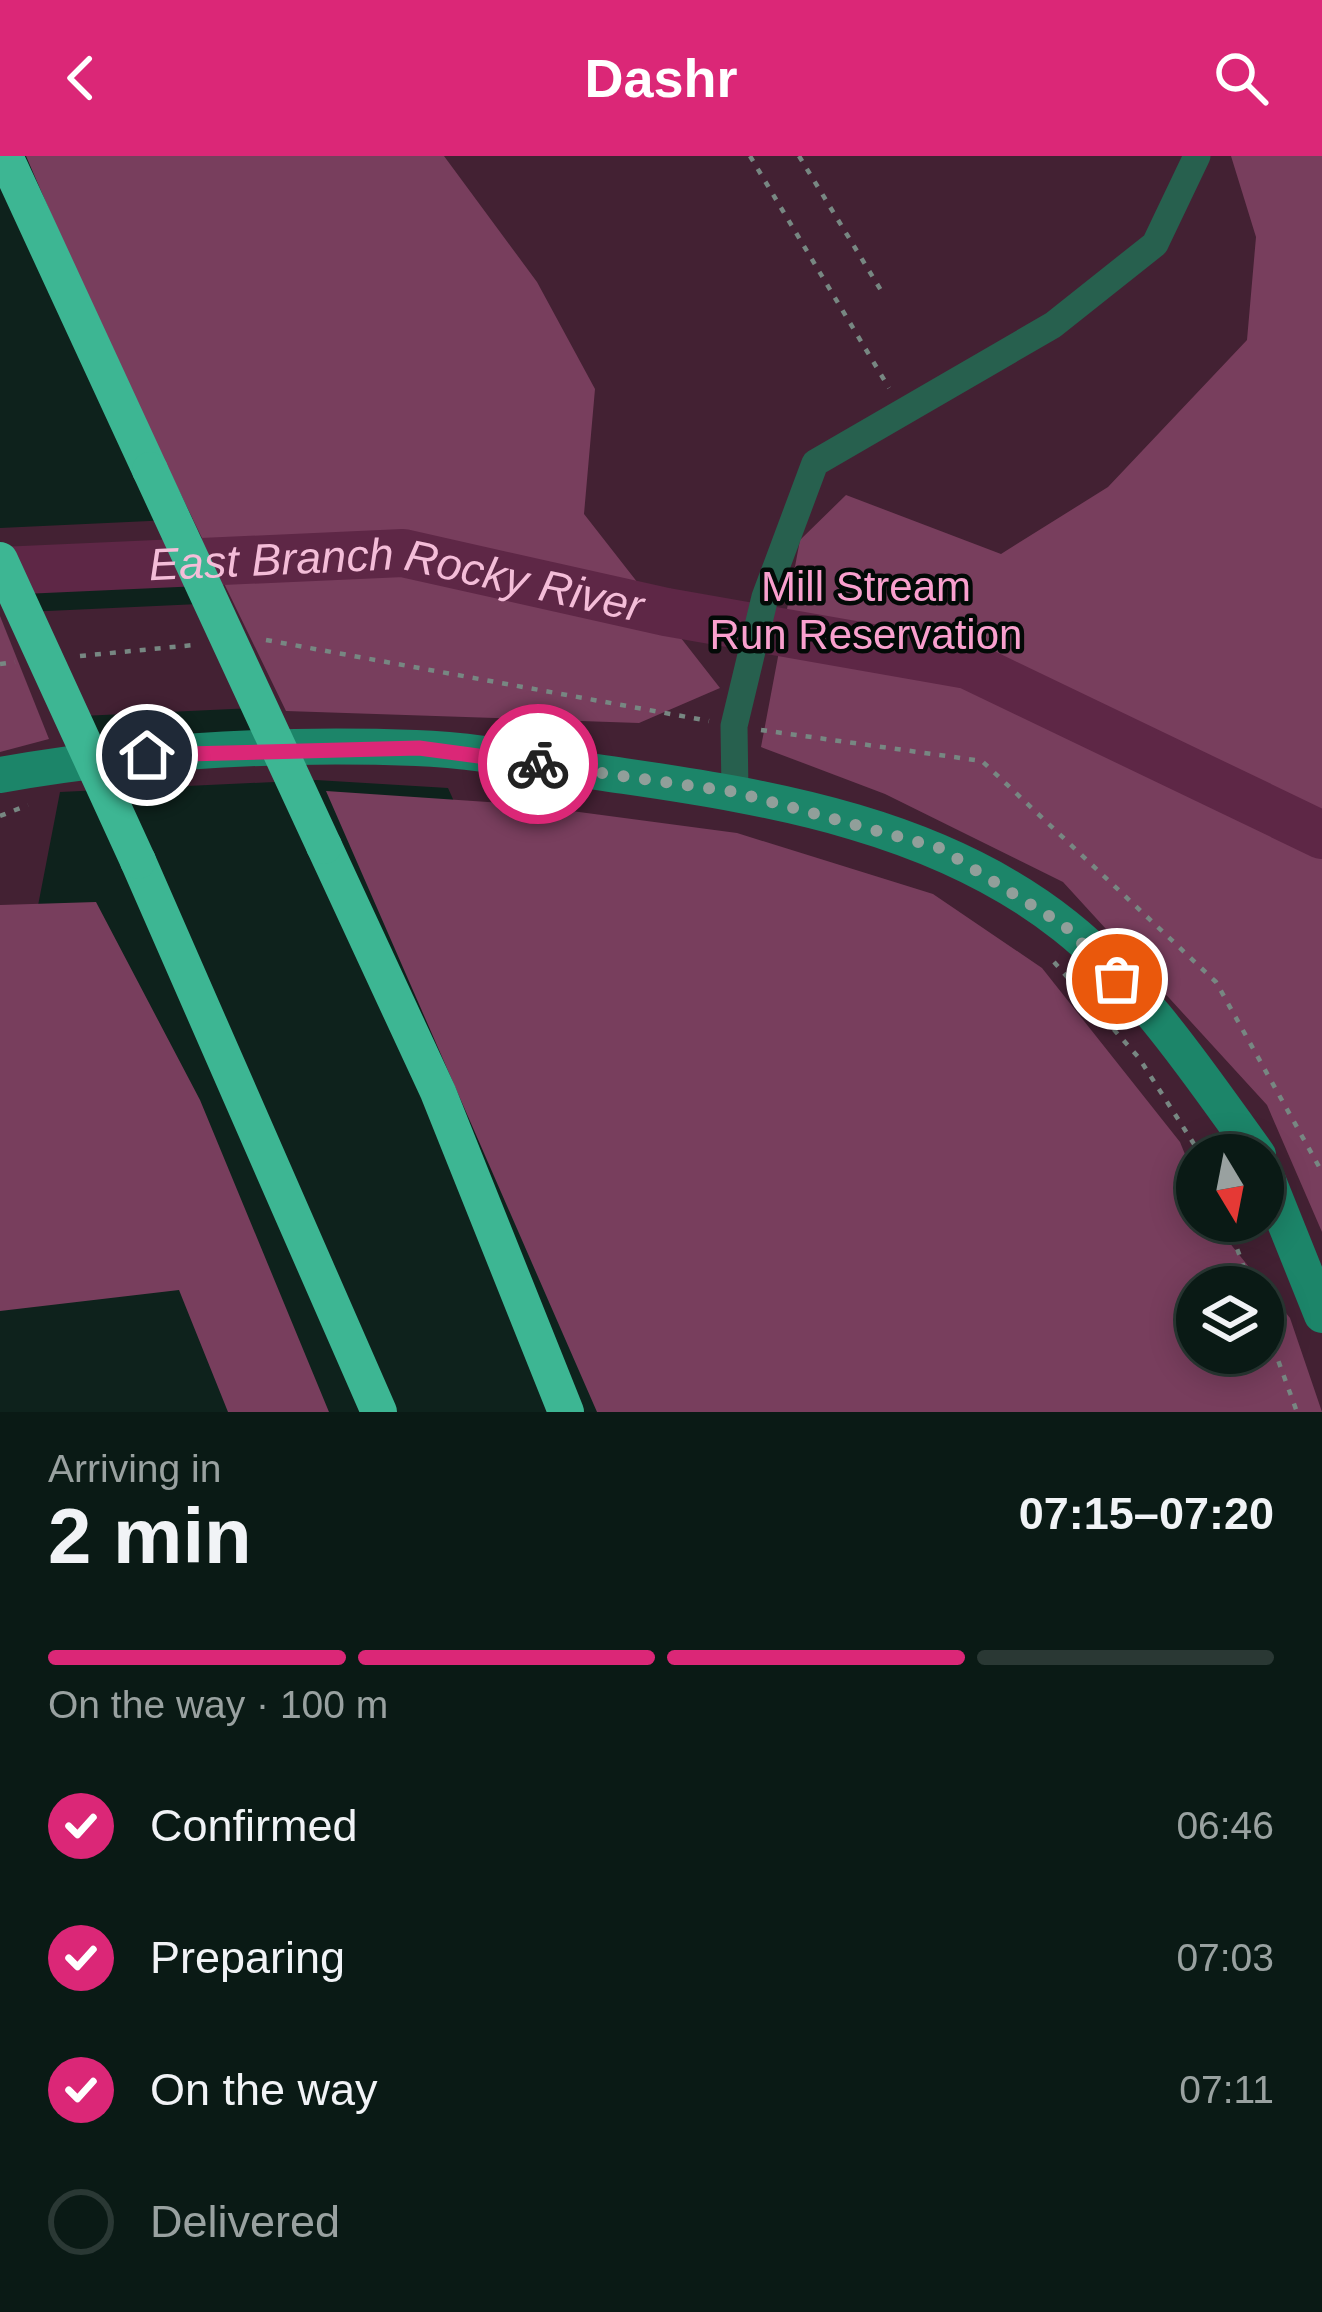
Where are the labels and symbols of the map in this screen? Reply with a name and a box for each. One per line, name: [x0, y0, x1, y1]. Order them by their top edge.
water label: East Branch Rocky River: [148, 528, 650, 633]
park label: Mill Stream Run Reservation: [710, 563, 1022, 658]
pin: [96, 704, 198, 806]
courier: [478, 704, 598, 824]
pin: [1066, 928, 1168, 1030]
north arrow: [1176, 1134, 1284, 1242]

